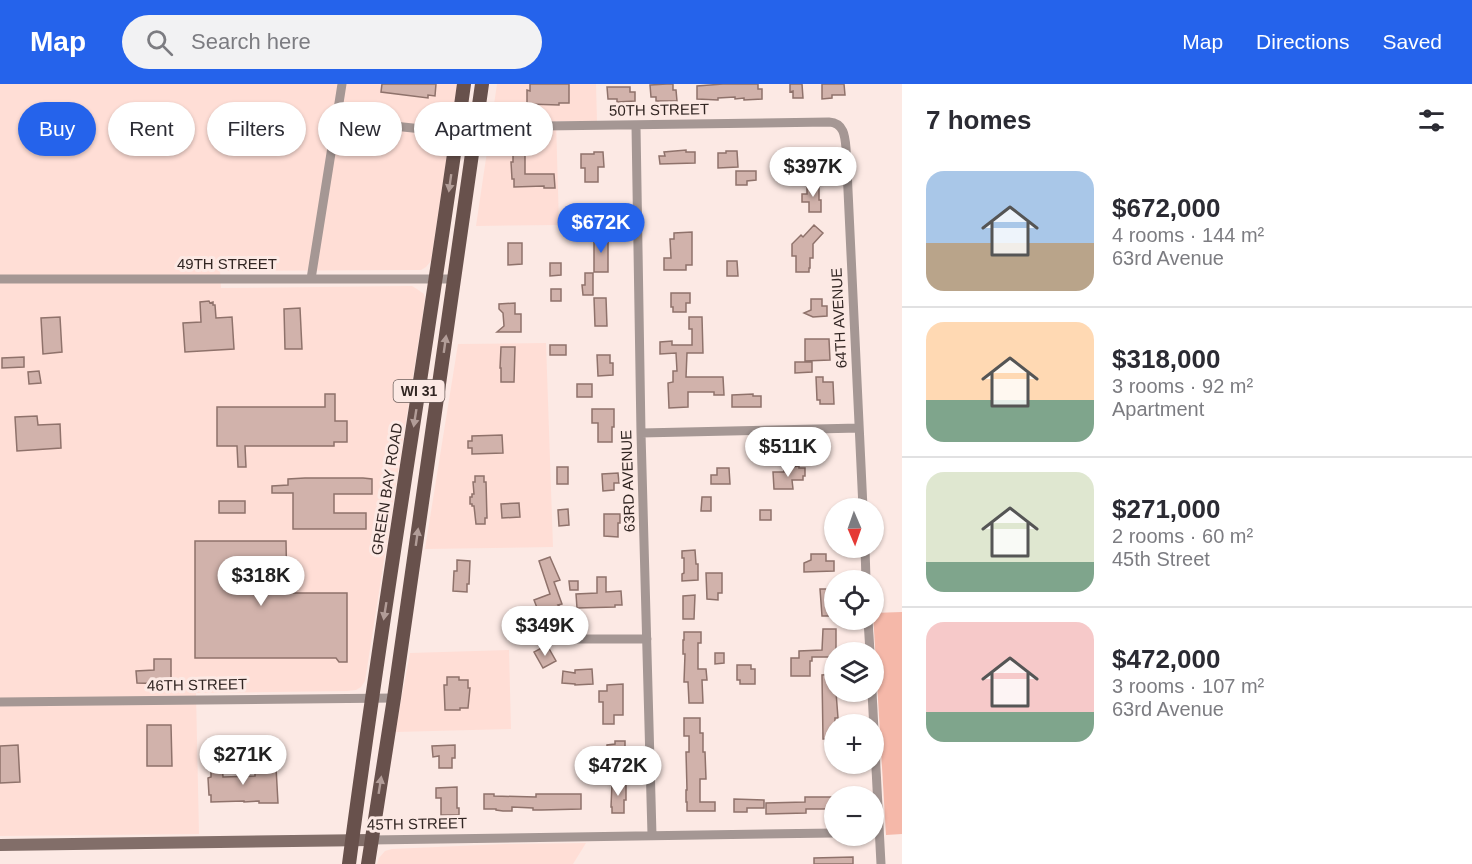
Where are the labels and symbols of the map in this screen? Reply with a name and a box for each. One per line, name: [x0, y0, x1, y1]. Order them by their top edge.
street label: 50TH STREET: [609, 100, 709, 119]
pin: $397K: [771, 147, 855, 198]
one-way arrow: [446, 174, 455, 193]
pin: $672K: [559, 203, 643, 254]
street label: 49TH STREET: [177, 255, 277, 272]
street label: 64TH AVENUE: [827, 267, 850, 369]
one-way arrow: [440, 334, 449, 353]
road number: WI 31: [394, 380, 444, 402]
one-way arrow: [410, 408, 419, 427]
street label: GREEN BAY ROAD: [368, 421, 405, 556]
pin: $511K: [746, 427, 830, 478]
street label: 63RD AVENUE: [617, 430, 638, 532]
north arrow: [824, 498, 884, 558]
one-way arrow: [413, 527, 422, 546]
pin: $318K: [219, 556, 303, 607]
one-way arrow: [380, 601, 389, 620]
pin: $349K: [503, 606, 587, 657]
street label: 46TH STREET: [147, 675, 247, 694]
pin: $271K: [201, 735, 285, 786]
pin: $472K: [576, 746, 660, 797]
one-way arrow: [375, 776, 384, 795]
street label: 45TH STREET: [367, 814, 467, 833]

